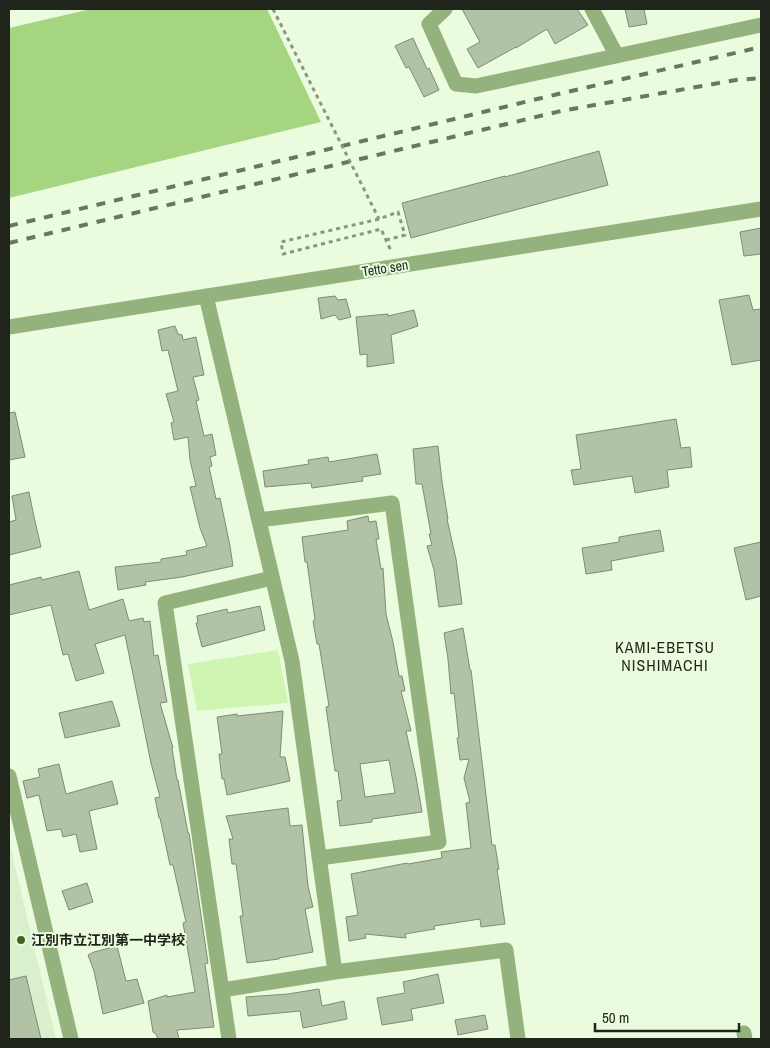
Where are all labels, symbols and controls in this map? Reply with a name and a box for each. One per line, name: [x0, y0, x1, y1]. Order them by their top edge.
street label: Tetto sen: [361, 255, 409, 281]
district label: KAMI-EBETSU NISHIMACHI: [615, 636, 715, 676]
place label: 江別市立江別第一中学校: [31, 931, 185, 949]
marker: 江別市立江別第一中学校: [15, 934, 27, 946]
scale bar: [595, 1000, 739, 1032]
text: 50 m: [602, 1007, 629, 1028]

